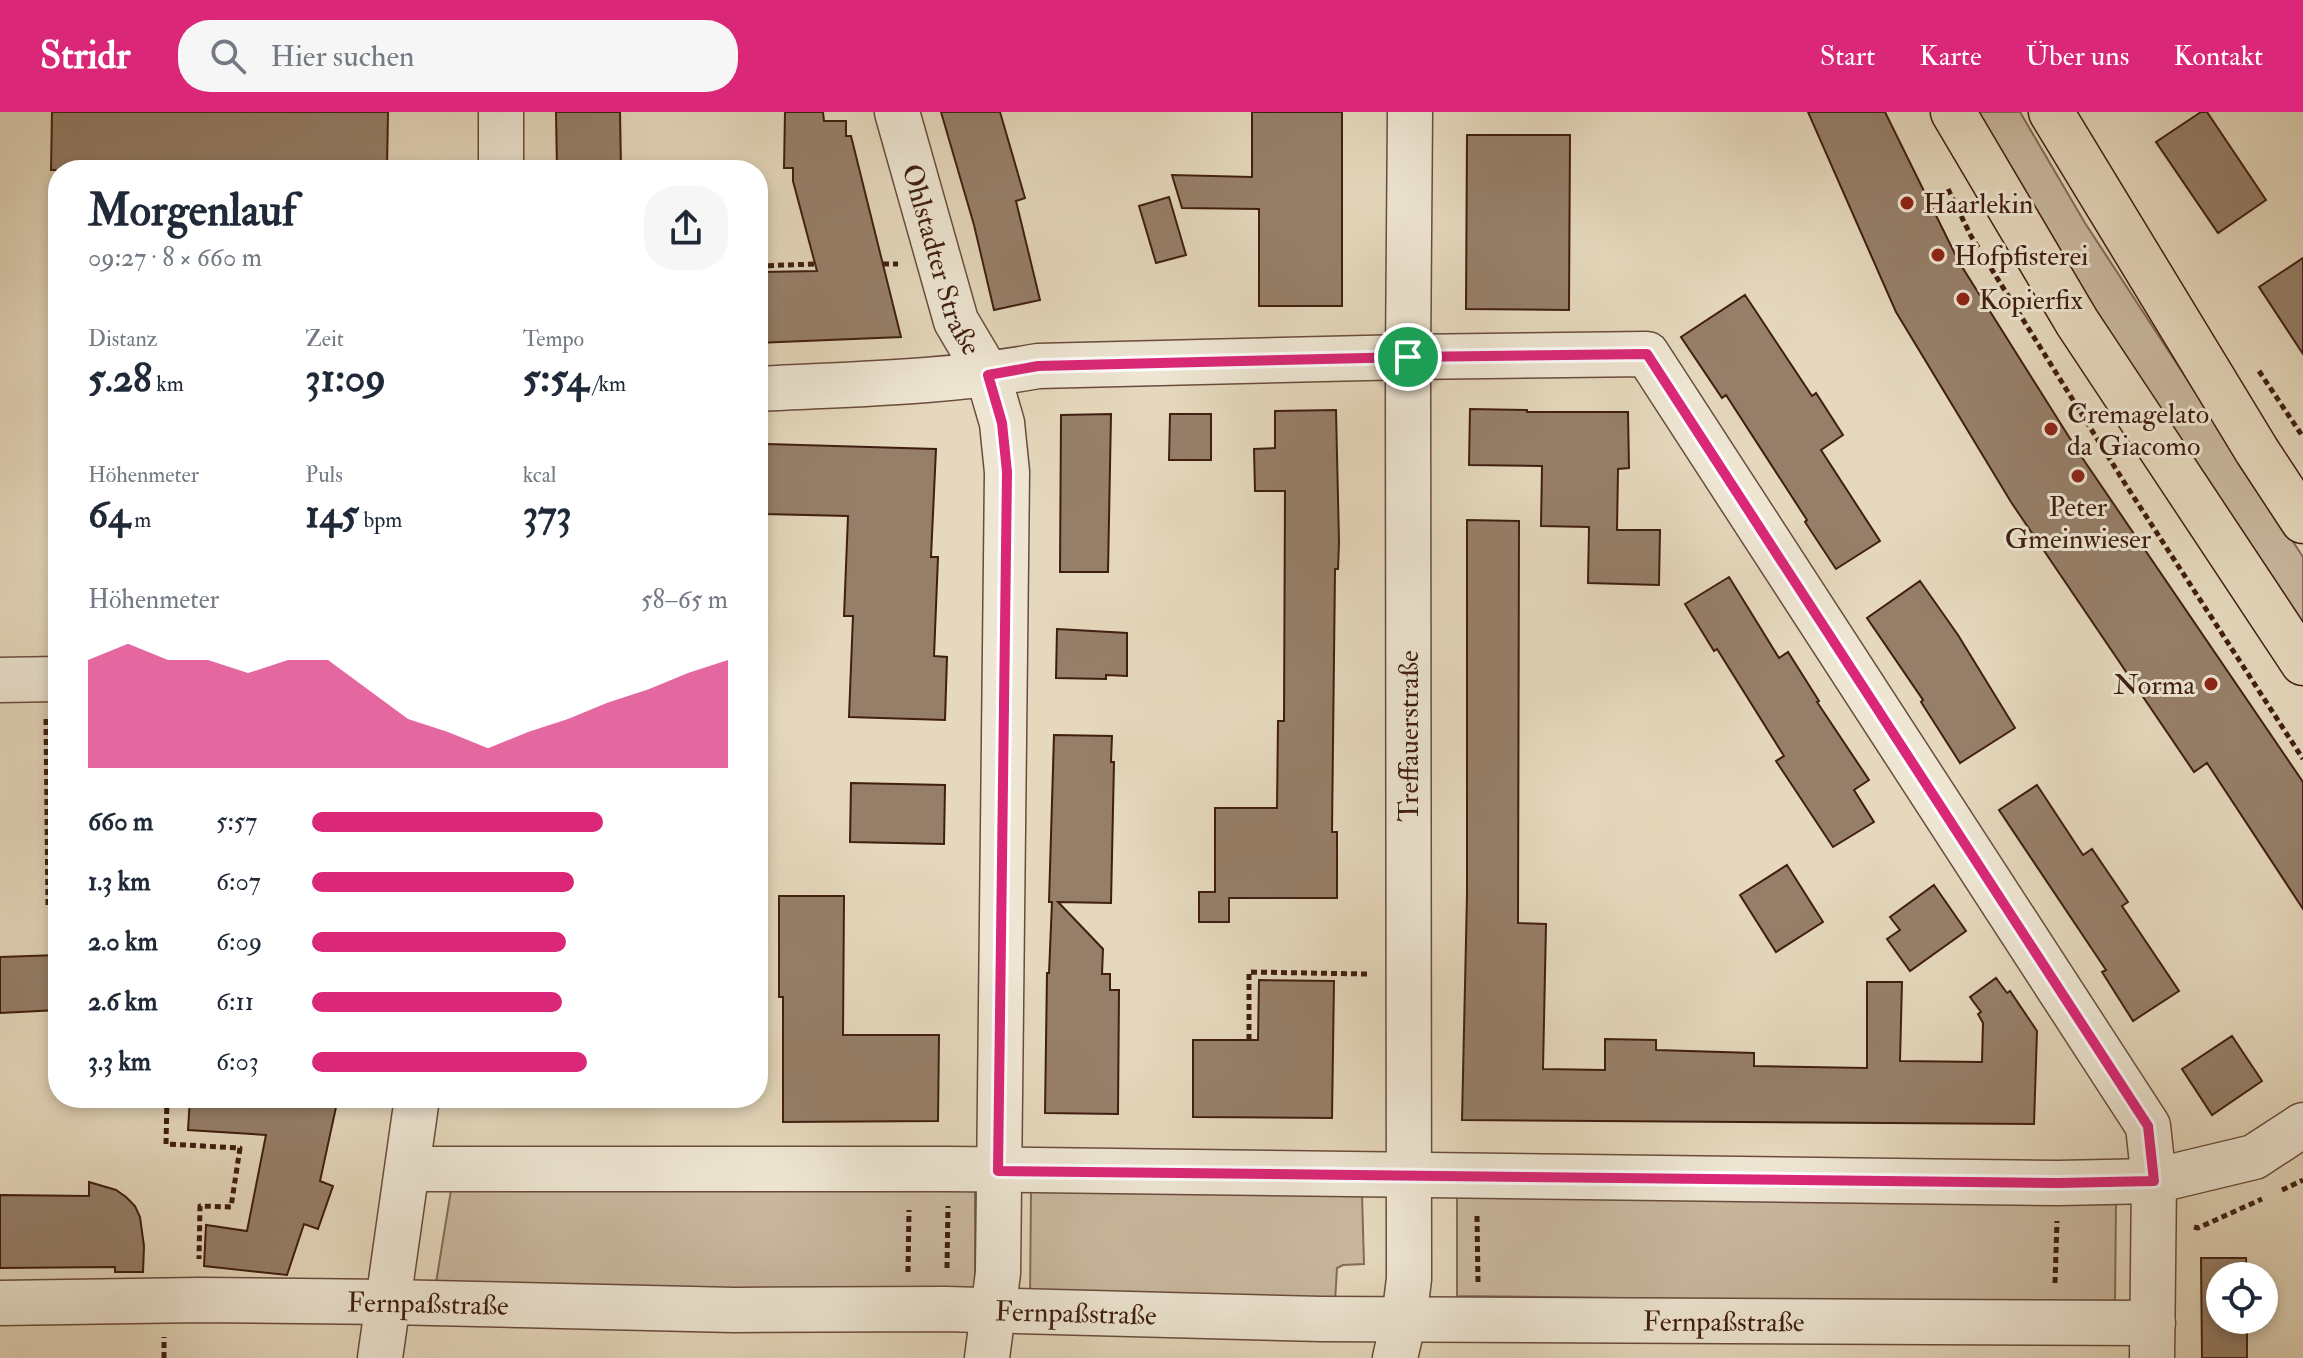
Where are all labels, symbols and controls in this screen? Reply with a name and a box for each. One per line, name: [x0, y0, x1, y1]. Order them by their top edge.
search box: [178, 20, 738, 92]
text: Stridr: [40, 32, 130, 80]
icon: search: [206, 34, 250, 78]
text: Hier suchen: [270, 38, 415, 75]
text: Start: [1820, 39, 1875, 74]
text: Karte: [1919, 39, 1982, 74]
text: Über uns: [2026, 39, 2129, 74]
text: Kontakt: [2173, 39, 2263, 74]
street label: Ohlstadter Straße: [894, 160, 988, 362]
text: Morgenlauf: [88, 184, 296, 239]
button: share: [644, 186, 728, 270]
place label: Haarlekin: [1923, 187, 2033, 222]
marker: Haarlekin: [1898, 194, 1916, 212]
place label: Hofpfisterei: [1954, 239, 2089, 274]
text: 09:27 · 8 × 660 m: [88, 242, 262, 274]
marker: Hofpfisterei: [1929, 246, 1947, 264]
place label: Kopierfix: [1979, 283, 2083, 318]
marker: Kopierfix: [1954, 290, 1972, 308]
pin: [1374, 323, 1442, 391]
text: Distanz: [88, 325, 157, 353]
text: Zeit: [305, 325, 344, 353]
text: Tempo: [523, 325, 584, 353]
icon: arrive: [1386, 335, 1430, 379]
text: 5.28: [88, 353, 152, 404]
text: 31:09: [305, 353, 386, 404]
text: 5:54: [523, 353, 588, 404]
text: km: [152, 370, 184, 398]
text: /km: [588, 370, 626, 398]
place label: Cremagelato da Giacomo: [2067, 397, 2209, 464]
marker: Cremagelato da Giacomo: [2042, 420, 2060, 438]
text: Höhenmeter: [88, 461, 199, 489]
text: Puls: [305, 461, 343, 489]
text: kcal: [523, 461, 556, 489]
marker: Peter Gmeinwieser: [2069, 467, 2087, 485]
text: 64: [88, 489, 130, 540]
text: 145: [305, 489, 359, 540]
text: 373: [523, 489, 572, 540]
place label: Peter Gmeinwieser: [2005, 490, 2152, 557]
text: m: [130, 506, 151, 534]
text: bpm: [359, 506, 402, 534]
text: Höhenmeter: [88, 584, 219, 616]
text: 58–65 m: [641, 584, 728, 616]
street label: Treffauerstraße: [1392, 650, 1427, 822]
place label: Norma: [2113, 668, 2195, 703]
marker: Norma: [2202, 675, 2220, 693]
text: 660 m: [88, 806, 153, 838]
text: 5:57: [216, 806, 257, 838]
text: 1.3 km: [88, 866, 150, 898]
text: 6:07: [216, 866, 261, 898]
text: 2.0 km: [88, 926, 158, 958]
text: 6:09: [216, 926, 262, 958]
text: 2.6 km: [88, 986, 157, 1018]
text: 6:11: [216, 986, 254, 1018]
text: 3.3 km: [88, 1046, 151, 1078]
text: 6:03: [216, 1046, 259, 1078]
map controls: [2206, 1262, 2278, 1334]
button: locate: [2206, 1262, 2278, 1334]
street label: Fernpaßstraße: [347, 1286, 509, 1324]
street label: Fernpaßstraße: [995, 1294, 1157, 1334]
street label: Fernpaßstraße: [1643, 1305, 1805, 1340]

